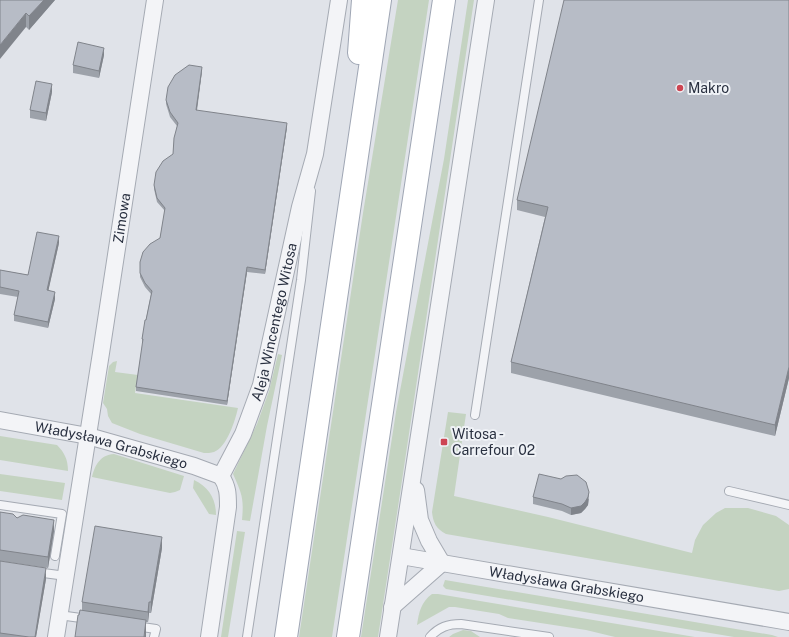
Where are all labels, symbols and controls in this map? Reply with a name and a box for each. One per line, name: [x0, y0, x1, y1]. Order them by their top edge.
place label: Makro: [688, 80, 729, 96]
marker: Makro: [675, 83, 685, 93]
street label: Zimowa: [110, 192, 133, 244]
street label: Aleja Wincentego Witosa: [248, 241, 300, 403]
street label: Władysława Grabskiego: [33, 418, 189, 472]
place label: Witosa - Carrefour 02: [452, 426, 535, 458]
marker: Witosa - Carrefour 02: [439, 437, 449, 447]
street label: Władysława Grabskiego: [488, 563, 645, 605]

